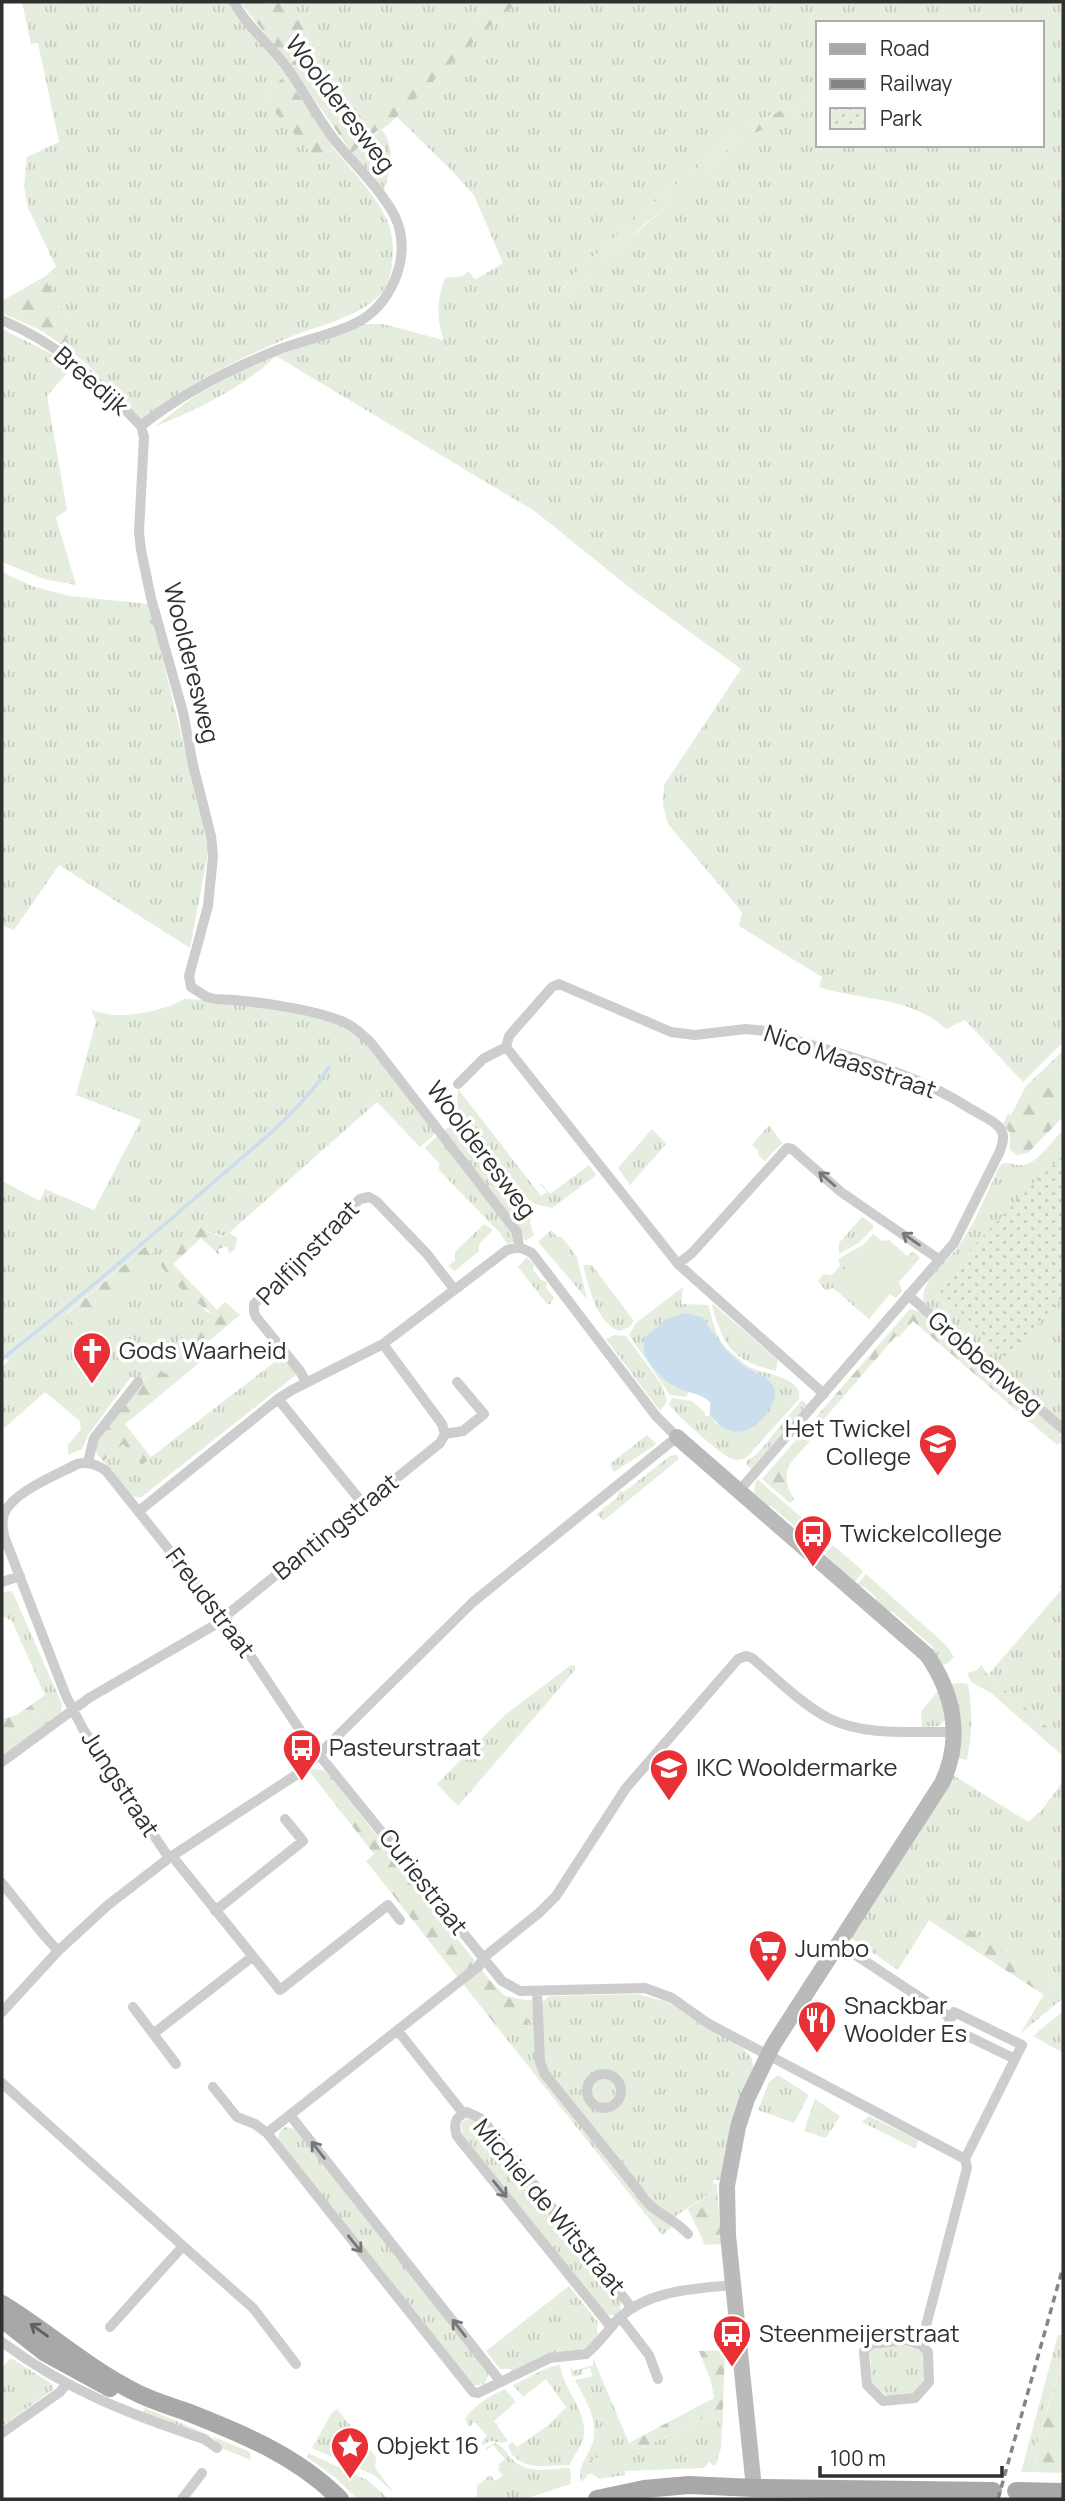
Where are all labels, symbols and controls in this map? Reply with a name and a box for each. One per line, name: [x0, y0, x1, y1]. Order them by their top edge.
legend: [816, 21, 1044, 147]
street label: Woolderesweg: [279, 28, 404, 179]
text: Road: [880, 34, 930, 62]
text: Railway: [880, 69, 952, 97]
text: Park: [880, 104, 922, 132]
street label: Breedijk: [48, 338, 137, 422]
street label: Woolderesweg: [157, 579, 228, 746]
street label: Nico Maasstraat: [760, 1016, 941, 1105]
street label: Woolderesweg: [420, 1074, 545, 1225]
one-way arrow: [818, 1171, 836, 1187]
street label: Palfijnstraat: [248, 1192, 365, 1312]
one-way arrow: [902, 1232, 921, 1246]
street label: Grobbenweg: [922, 1303, 1050, 1421]
church icon: Gods Waarheid: [71, 1330, 113, 1385]
place label: Gods Waarheid: [119, 1333, 287, 1366]
place label: Het Twickel College: [785, 1411, 911, 1472]
school or university icon: Het Twickel College: [917, 1422, 959, 1477]
street label: Bantingstraat: [265, 1465, 405, 1587]
bus stop icon: Twickelcollege: [792, 1513, 834, 1568]
place label: Twickelcollege: [840, 1516, 1002, 1549]
street label: Freudstraat: [159, 1540, 263, 1664]
street label: Jungstraat: [75, 1724, 168, 1843]
bus stop icon: Pasteurstraat: [281, 1727, 323, 1782]
place label: Pasteurstraat: [329, 1730, 481, 1763]
school or university icon: IKC Wooldermarke: [648, 1747, 690, 1802]
place label: IKC Wooldermarke: [696, 1750, 898, 1783]
street label: Curiestraat: [372, 1821, 476, 1941]
supermarket icon: Jumbo: [747, 1928, 789, 1983]
place label: Jumbo: [795, 1931, 869, 1964]
place label: Snackbar Woolder Es: [844, 1988, 967, 2049]
restaurant icon: Snackbar Woolder Es: [796, 1999, 838, 2054]
street label: Michiel de Witstraat: [467, 2111, 634, 2301]
one-way arrow: [310, 2141, 325, 2159]
one-way arrow: [492, 2179, 507, 2198]
one-way arrow: [348, 2235, 363, 2253]
bus stop icon: Steenmeijerstraat: [711, 2313, 753, 2368]
place label: Steenmeijerstraat: [759, 2316, 960, 2349]
one-way arrow: [451, 2320, 467, 2338]
one-way arrow: [30, 2323, 49, 2337]
place icon: Objekt 16: [329, 2425, 371, 2480]
place label: Objekt 16: [377, 2428, 479, 2461]
scale bar: [820, 2434, 1002, 2478]
text: 100 m: [830, 2444, 886, 2472]

